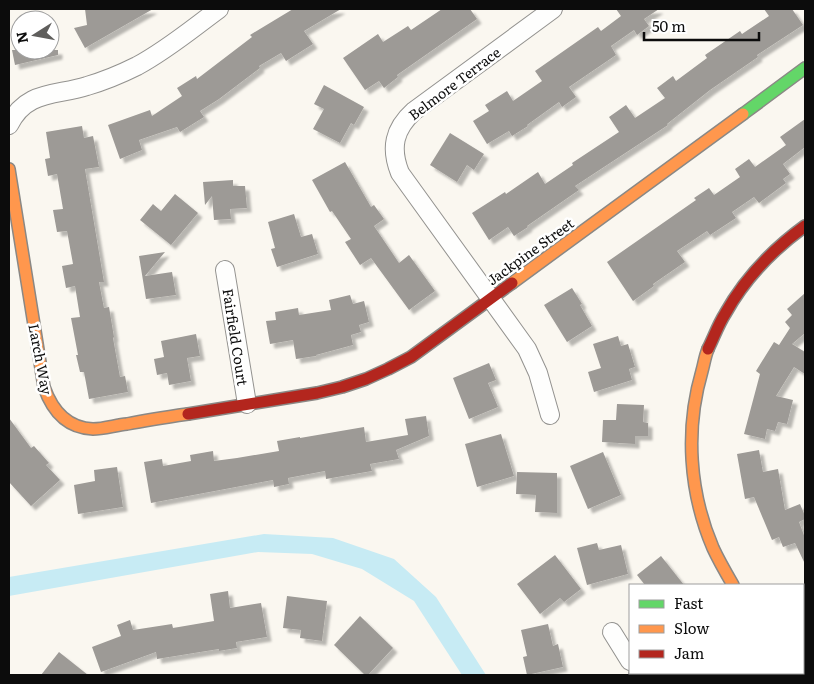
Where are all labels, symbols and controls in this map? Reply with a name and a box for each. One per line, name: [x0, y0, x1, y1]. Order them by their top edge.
north arrow: [10, 10, 60, 60]
scale bar: [644, 10, 759, 42]
text: 50 m: [652, 14, 686, 37]
text: N: [10, 30, 32, 45]
street label: Belmore Terrace: [404, 42, 504, 124]
street label: Jackpine Street: [483, 213, 578, 289]
street label: Fairfield Court: [218, 287, 254, 387]
street label: Larch Way: [24, 322, 58, 397]
legend: [629, 584, 804, 674]
text: Fast: [674, 591, 703, 614]
text: Slow: [674, 616, 709, 639]
text: Jam: [674, 641, 705, 664]

